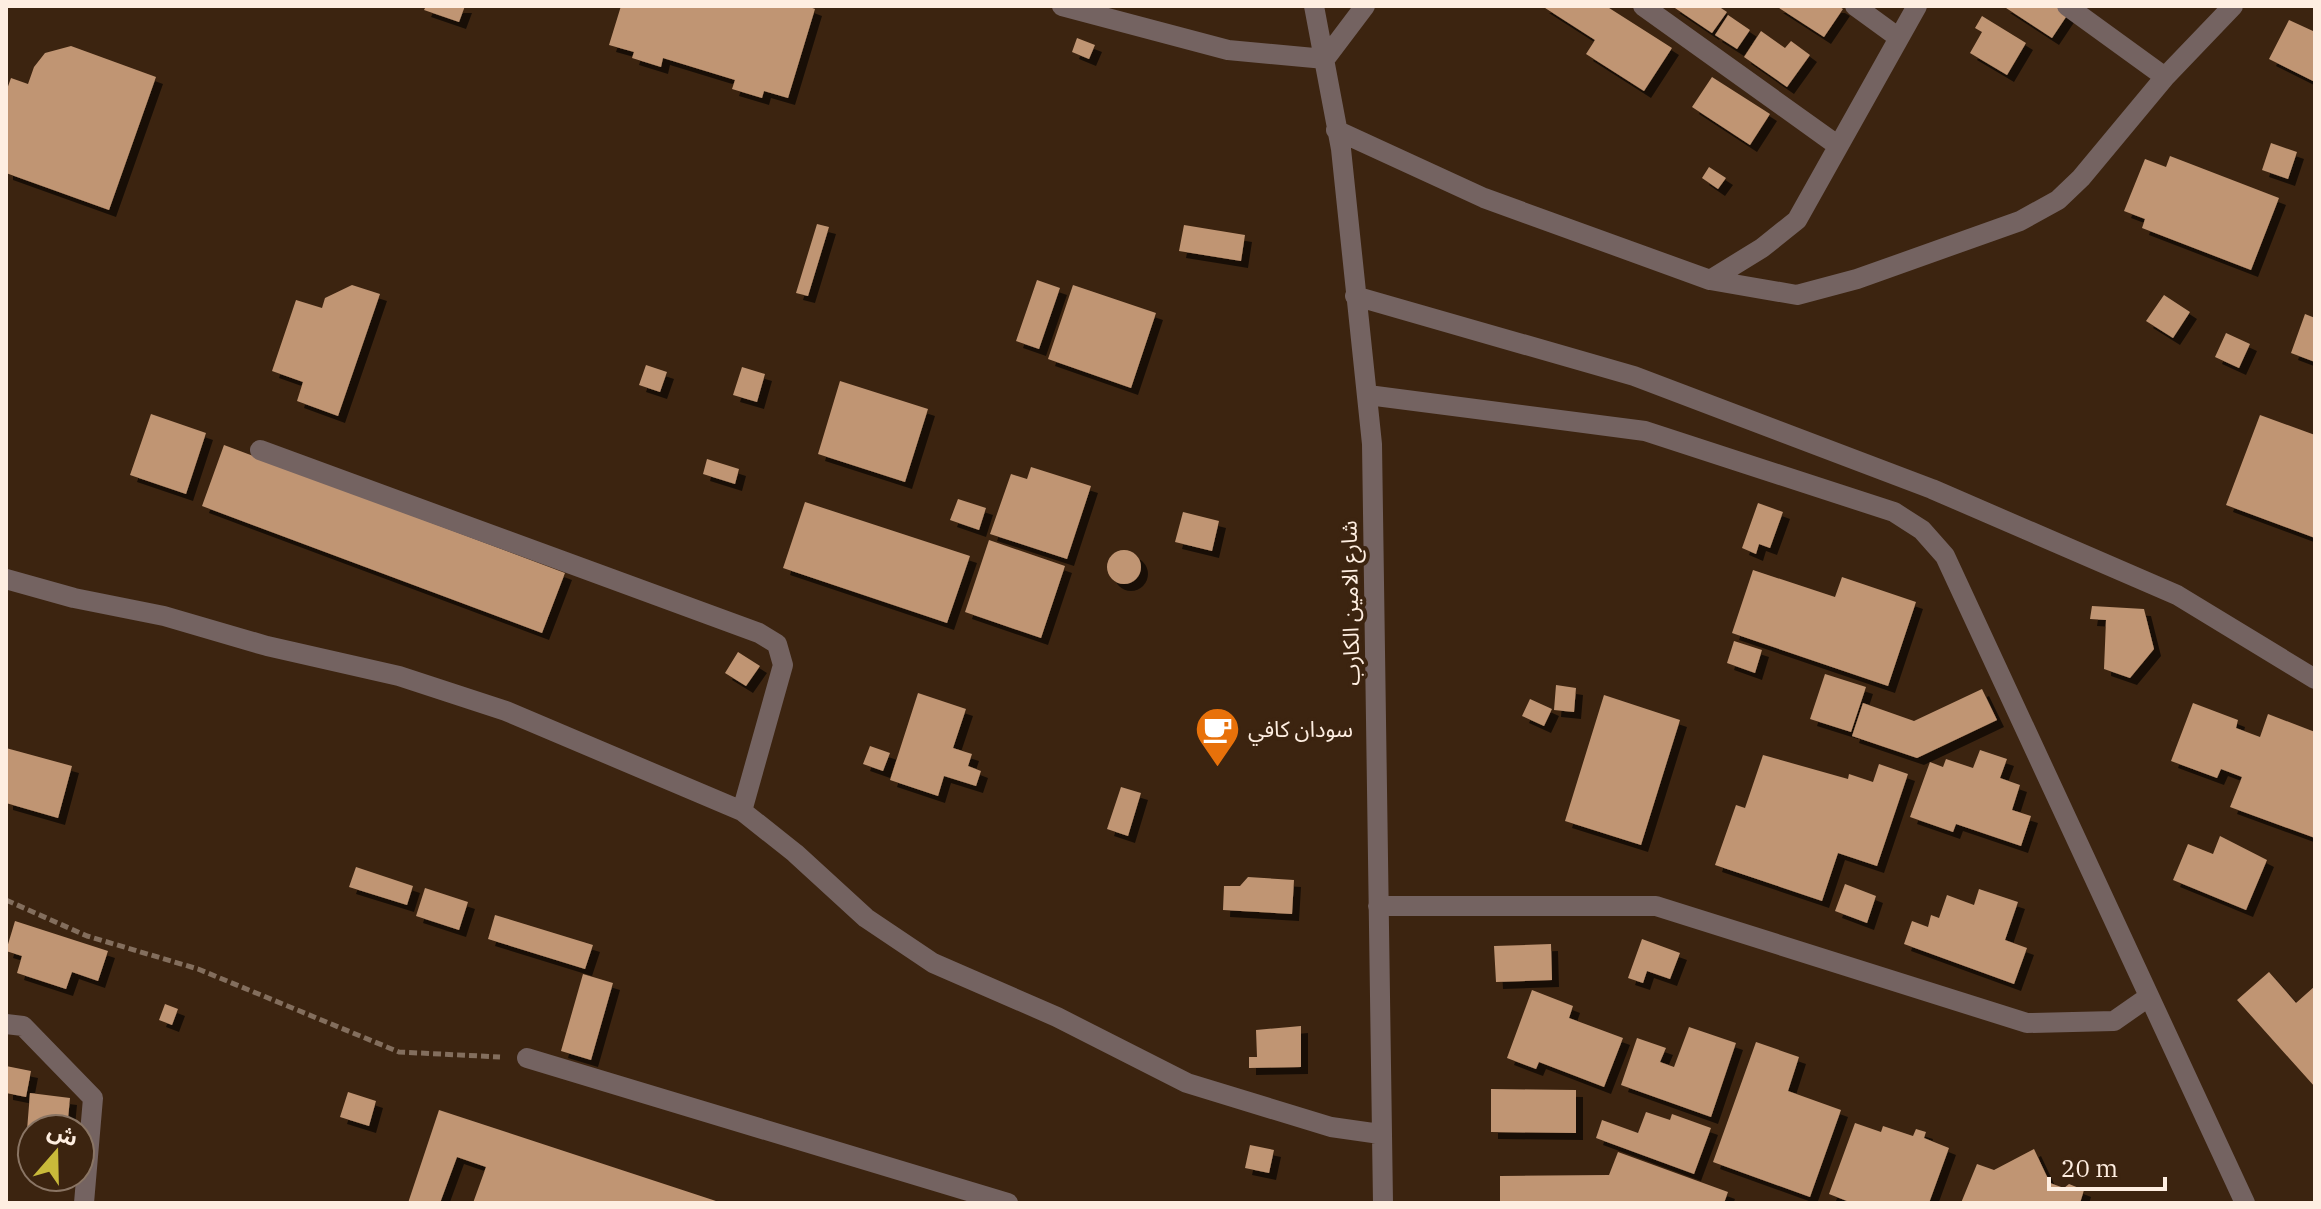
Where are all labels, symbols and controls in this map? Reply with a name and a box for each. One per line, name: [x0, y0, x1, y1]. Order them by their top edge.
street label: شارع الامين الكارب: [1334, 520, 1368, 686]
cafe icon: سودان كافي: [1193, 705, 1241, 768]
place label: سودان كافي: [1248, 714, 1353, 746]
north arrow: [16, 1113, 96, 1193]
text: ش: [44, 1115, 82, 1153]
scale bar: [2049, 1141, 2165, 1191]
text: 20 m: [2061, 1152, 2118, 1184]

